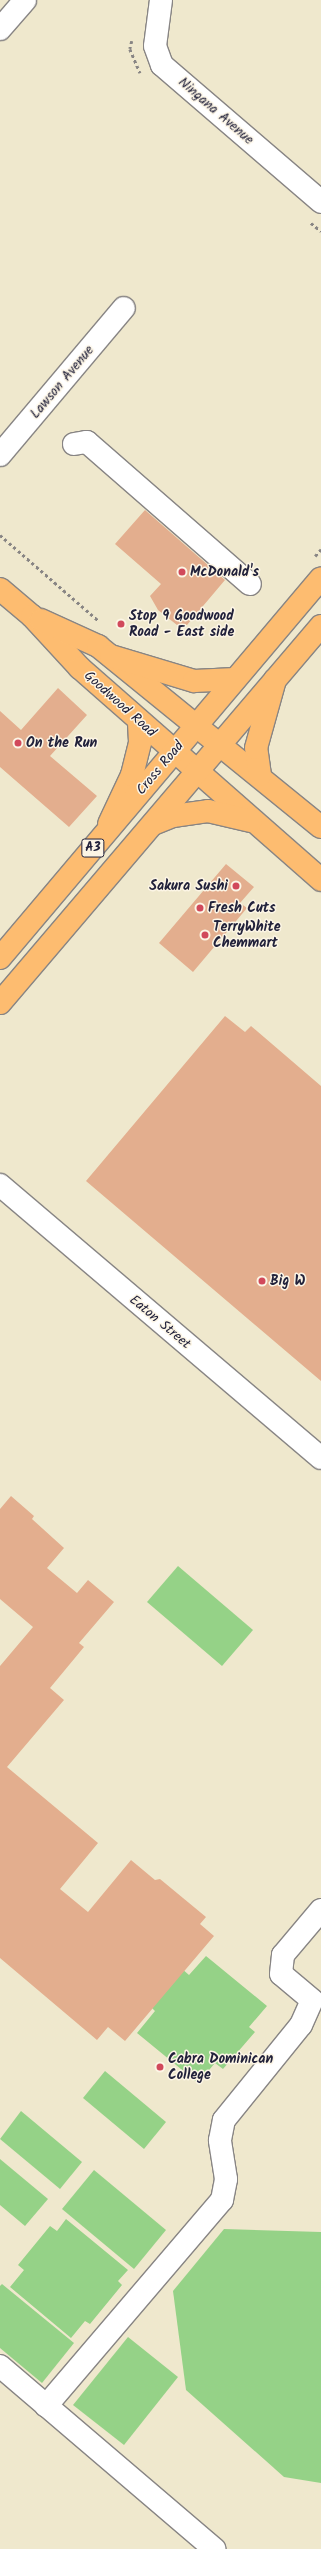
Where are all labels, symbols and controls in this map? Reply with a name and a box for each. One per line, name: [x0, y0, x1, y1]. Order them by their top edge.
street label: Ningana Avenue: [175, 74, 257, 148]
street label: Lawson Avenue: [27, 342, 97, 422]
place label: McDonald's: [190, 564, 259, 580]
marker: McDonald's: [177, 567, 187, 577]
place label: Stop 9 Goodwood Road - East side: [129, 608, 234, 640]
marker: Stop 9 Goodwood Road - East side: [116, 619, 126, 629]
street label: Goodwood Road: [81, 667, 159, 741]
place label: On the Run: [26, 735, 97, 751]
marker: On the Run: [13, 738, 23, 748]
street label: Cross Road: [133, 738, 187, 798]
road number: A3: [81, 837, 105, 859]
place label: Sakura Sushi: [149, 878, 228, 894]
marker: Sakura Sushi: [231, 881, 241, 891]
place label: Fresh Cuts: [208, 900, 276, 916]
marker: Fresh Cuts: [195, 903, 205, 913]
place label: TerryWhite Chemmart: [213, 919, 281, 952]
marker: TerryWhite Chemmart: [200, 930, 210, 940]
place label: Big W: [270, 1273, 305, 1289]
marker: Big W: [257, 1276, 267, 1286]
street label: Eaton Street: [126, 1291, 194, 1353]
place label: Cabra Dominican College: [168, 2051, 273, 2084]
marker: Cabra Dominican College: [155, 2062, 165, 2072]

